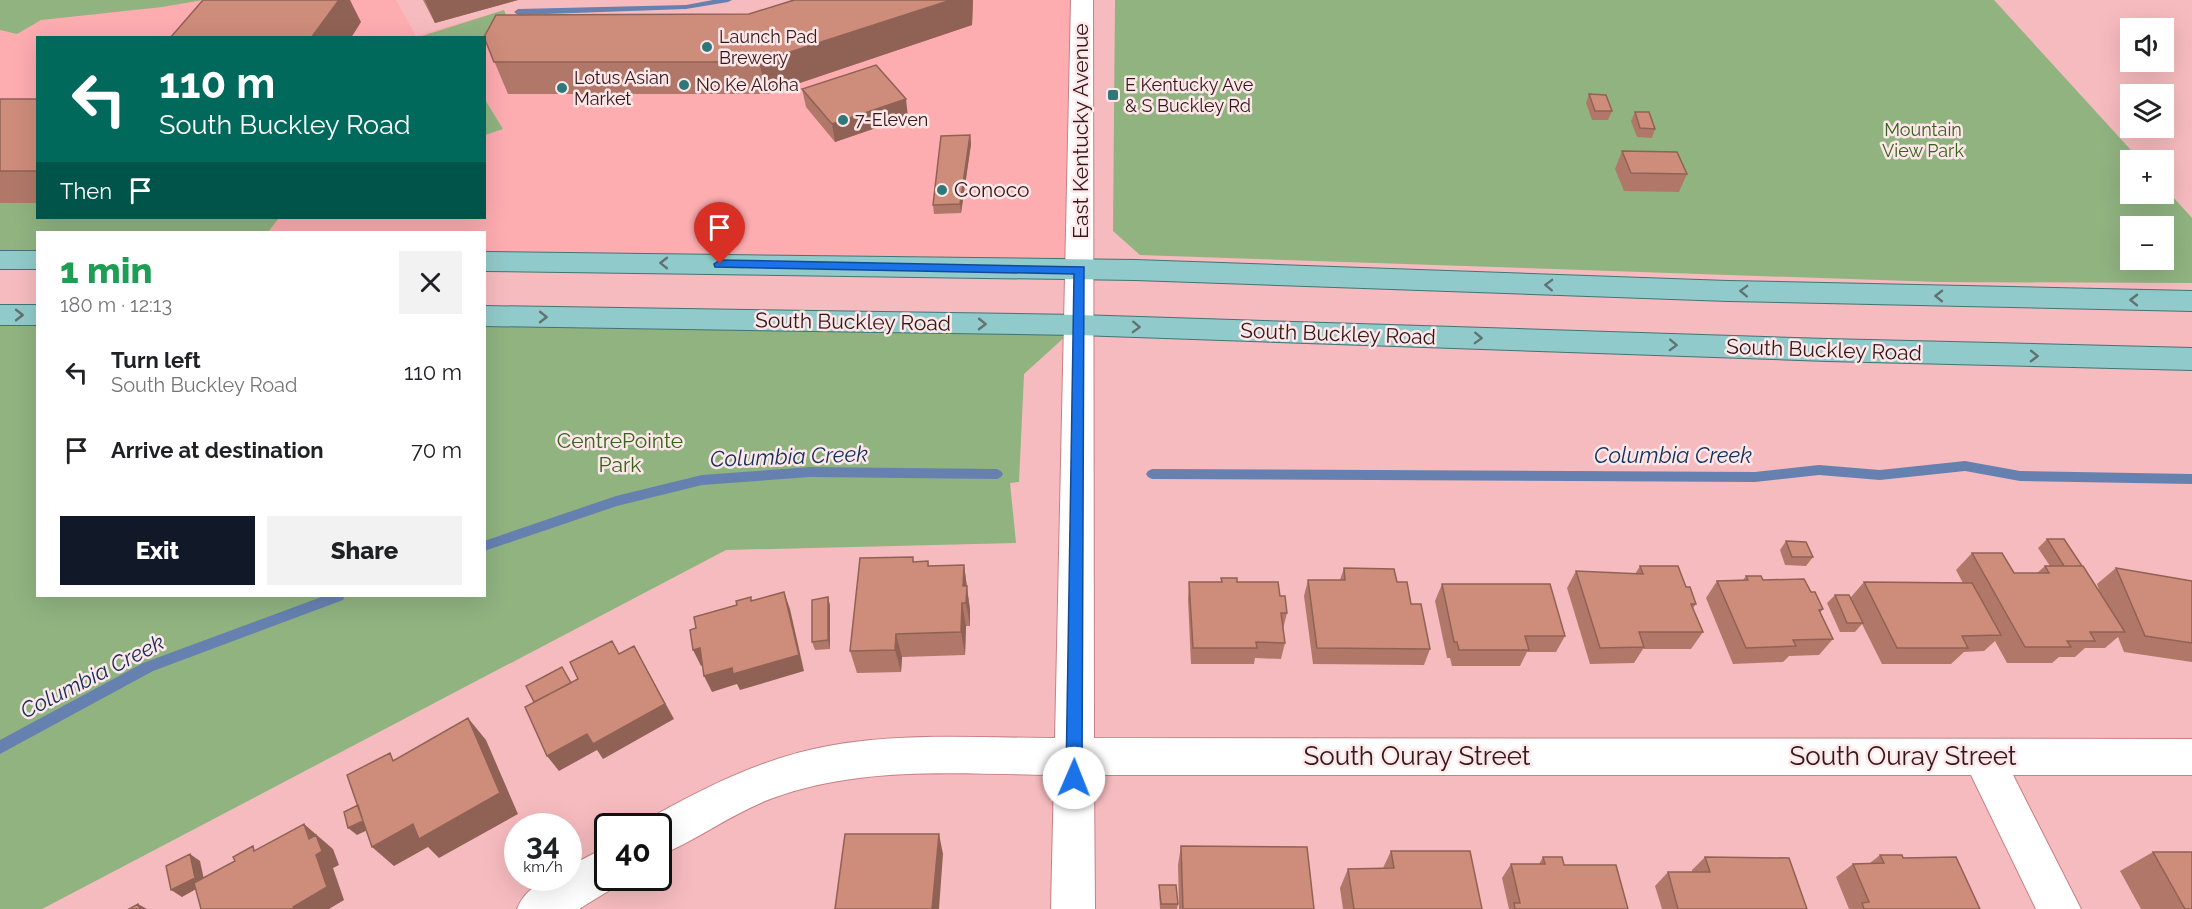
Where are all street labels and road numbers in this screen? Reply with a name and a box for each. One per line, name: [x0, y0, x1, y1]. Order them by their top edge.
street label: East Kentucky Avenue: [1068, 23, 1093, 239]
street label: South Buckley Road: [755, 307, 951, 336]
street label: South Buckley Road: [1240, 318, 1436, 349]
street label: South Buckley Road: [1726, 334, 1922, 365]
street label: South Ouray Street: [1303, 741, 1531, 771]
street label: South Ouray Street: [1789, 741, 2017, 771]

